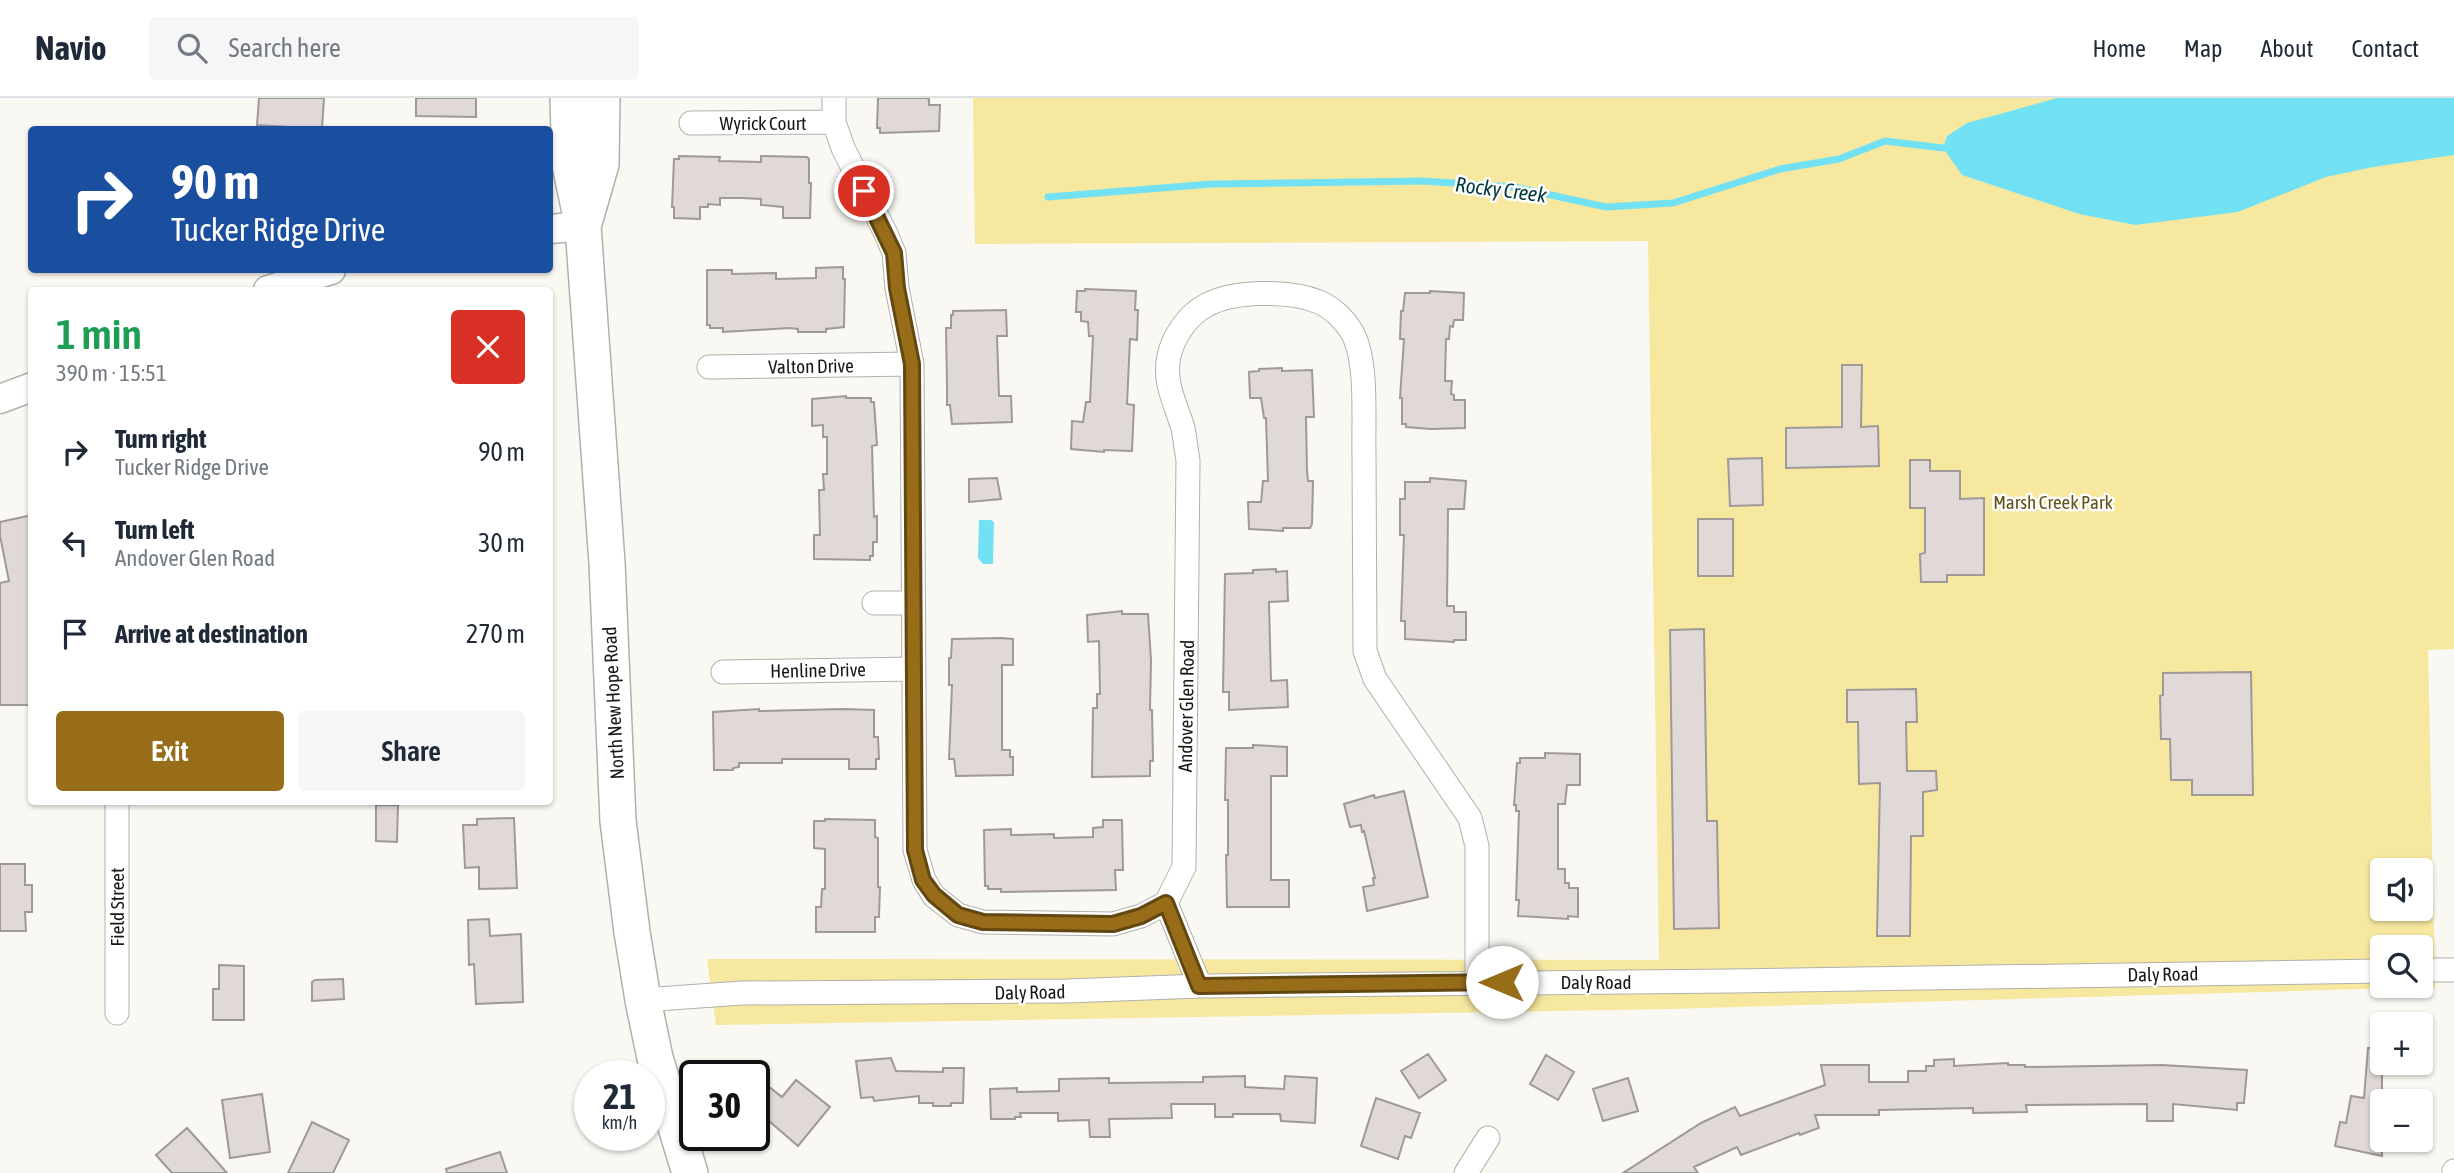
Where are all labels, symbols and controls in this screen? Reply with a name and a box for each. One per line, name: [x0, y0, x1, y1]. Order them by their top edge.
search box: [149, 17, 639, 80]
text: Navio: [35, 29, 107, 67]
icon: search: [173, 29, 211, 67]
text: Search here: [229, 33, 341, 63]
text: Home: [2092, 35, 2146, 62]
text: Map: [2184, 35, 2222, 62]
text: About: [2260, 35, 2313, 62]
text: Contact: [2351, 35, 2419, 62]
street label: Wyrick Court: [719, 112, 807, 134]
text: 90 m: [171, 153, 259, 209]
icon: right: [56, 154, 147, 245]
pin: [834, 161, 894, 221]
water label: Rocky Creek: [1454, 171, 1549, 207]
icon: arrive: [845, 172, 883, 210]
text: Tucker Ridge Drive: [171, 211, 385, 248]
text: 1 min: [56, 310, 142, 358]
button: close: [451, 310, 525, 384]
street label: Valton Drive: [768, 354, 854, 378]
text: 390 m · 15:51: [56, 360, 167, 386]
text: Turn right: [115, 424, 206, 454]
icon: right: [56, 433, 94, 471]
text: 90 m: [478, 437, 525, 467]
text: Tucker Ridge Drive: [115, 454, 269, 480]
park label: Marsh Creek Park: [1993, 491, 2113, 513]
text: Turn left: [115, 515, 195, 545]
icon: left: [56, 524, 94, 562]
text: 30 m: [478, 528, 525, 558]
text: Andover Glen Road: [115, 545, 275, 571]
icon: arrive: [56, 615, 94, 653]
text: Arrive at destination: [115, 619, 308, 649]
text: 270 m: [466, 619, 525, 649]
street label: North New Hope Road: [598, 626, 628, 780]
street label: Andover Glen Road: [1174, 640, 1198, 772]
street label: Henline Drive: [770, 658, 866, 682]
button: Exit: [56, 711, 284, 791]
button: Share: [298, 711, 525, 791]
map controls: [2370, 858, 2433, 1152]
button: sound: [2370, 858, 2433, 921]
street label: Field Street: [106, 868, 128, 946]
button: search: [2370, 935, 2433, 998]
position arrow: [1465, 945, 1539, 1019]
street label: Daly Road: [2127, 962, 2199, 986]
street label: Daly Road: [1560, 971, 1632, 993]
street label: Daly Road: [994, 980, 1066, 1004]
button: +: [2370, 1012, 2433, 1075]
speed limit sign: 30: [679, 1060, 770, 1151]
text: 21: [603, 1076, 636, 1116]
button: −: [2370, 1089, 2433, 1152]
text: km/h: [602, 1112, 637, 1133]

